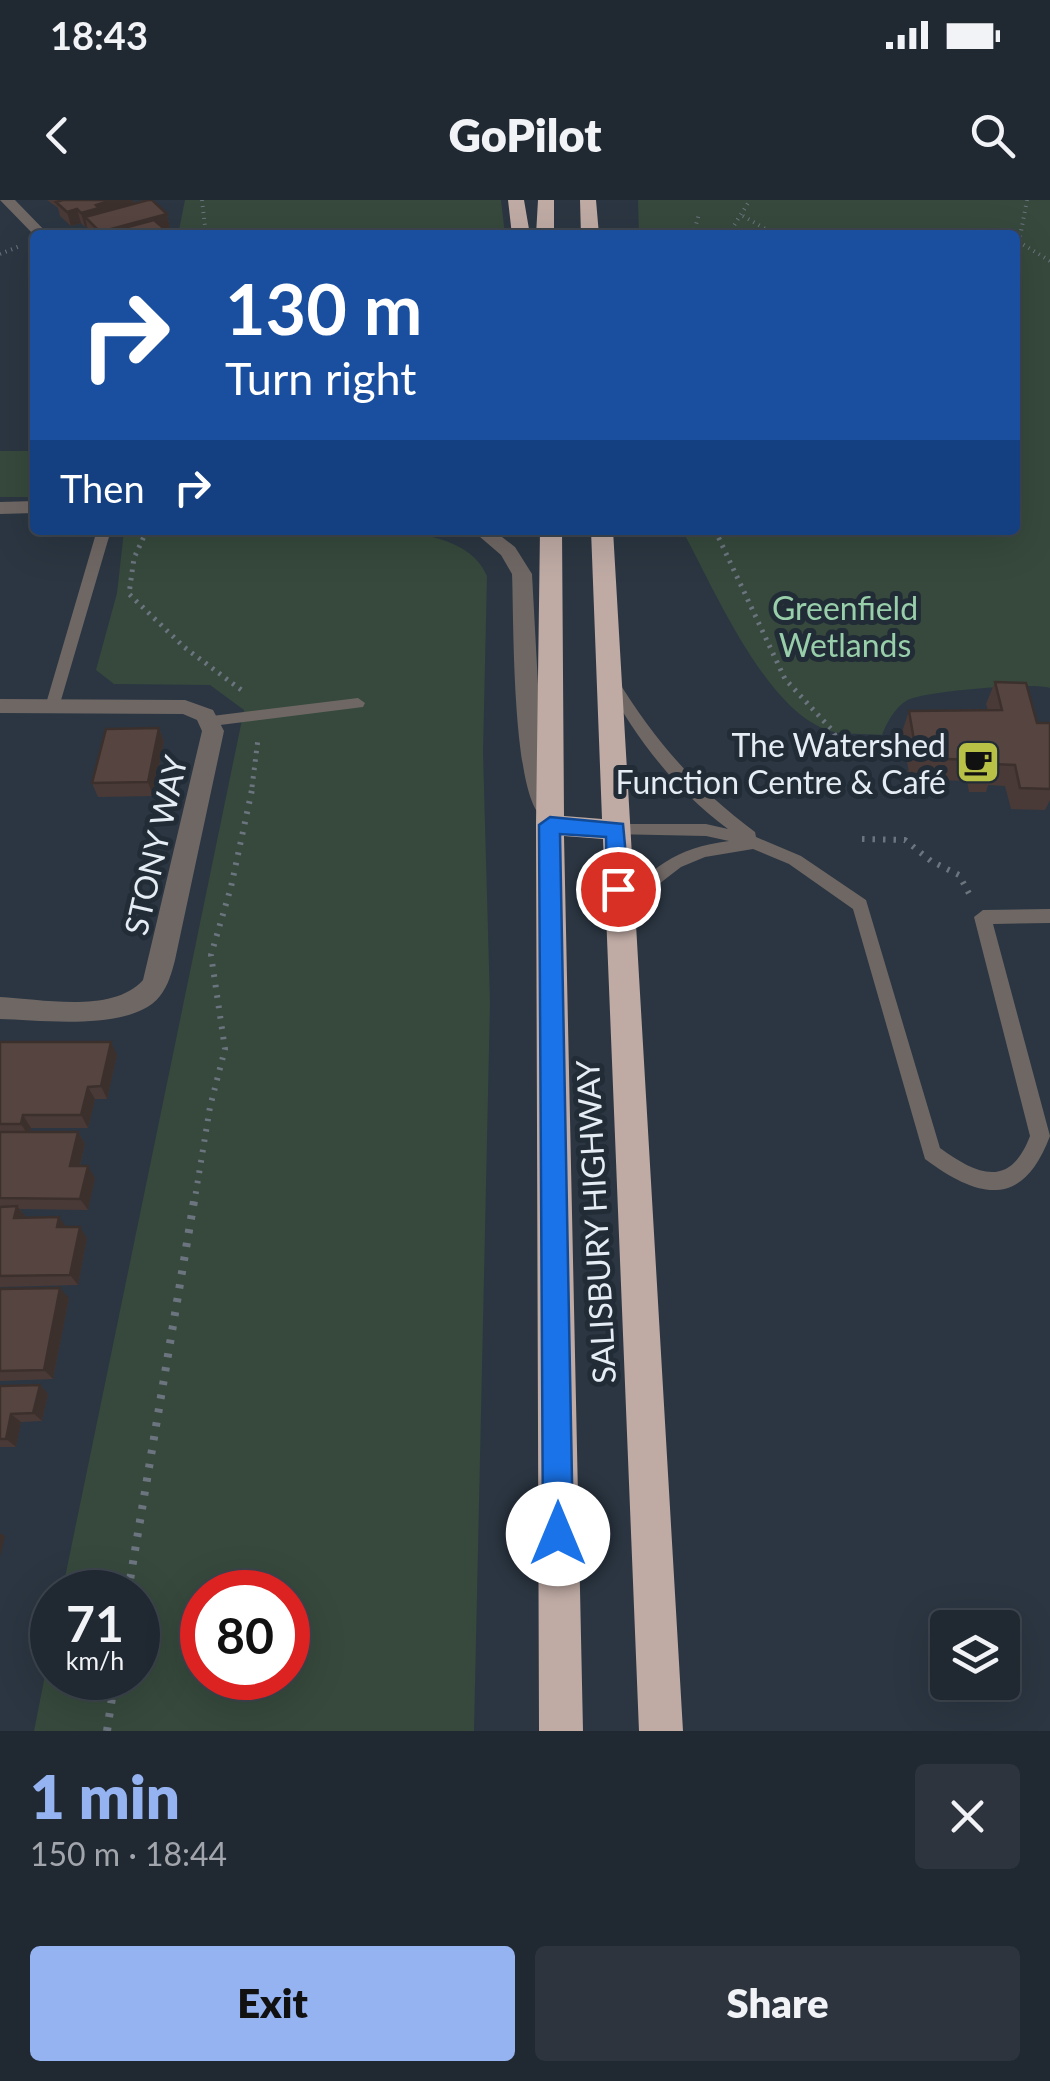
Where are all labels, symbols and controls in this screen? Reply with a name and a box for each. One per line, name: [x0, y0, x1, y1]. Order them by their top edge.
text: 18:43: [50, 12, 148, 58]
icon: back: [30, 108, 85, 163]
text: GoPilot: [449, 108, 601, 162]
icon: search: [965, 108, 1020, 163]
text: 130 m: [225, 266, 422, 350]
icon: right: [60, 270, 190, 400]
text: Turn right: [225, 351, 416, 405]
icon: right: [165, 460, 220, 515]
text: Then: [60, 465, 145, 511]
park label: Greenfield Wetlands: [772, 588, 918, 664]
place label: The Watershed Function Centre & Café: [615, 725, 946, 801]
cafe icon: The Watershed Function Centre & Café: [955, 739, 1001, 785]
street label: STONY WAY: [115, 751, 195, 938]
pin: [576, 847, 661, 932]
icon: arrive: [591, 862, 646, 917]
street label: SALISBURY HIGHWAY: [567, 1059, 623, 1385]
position arrow: [506, 1482, 610, 1586]
speed limit sign: 80: [180, 1570, 310, 1700]
text: 71: [66, 1593, 124, 1653]
map controls: [930, 1610, 1020, 1700]
button: layers: [930, 1610, 1020, 1700]
text: km/h: [66, 1645, 124, 1675]
text: 1 min: [30, 1760, 180, 1832]
button: close: [915, 1764, 1020, 1869]
text: 150 m · 18:44: [30, 1834, 227, 1873]
button: Exit: [30, 1946, 515, 2061]
button: Share: [535, 1946, 1020, 2061]

